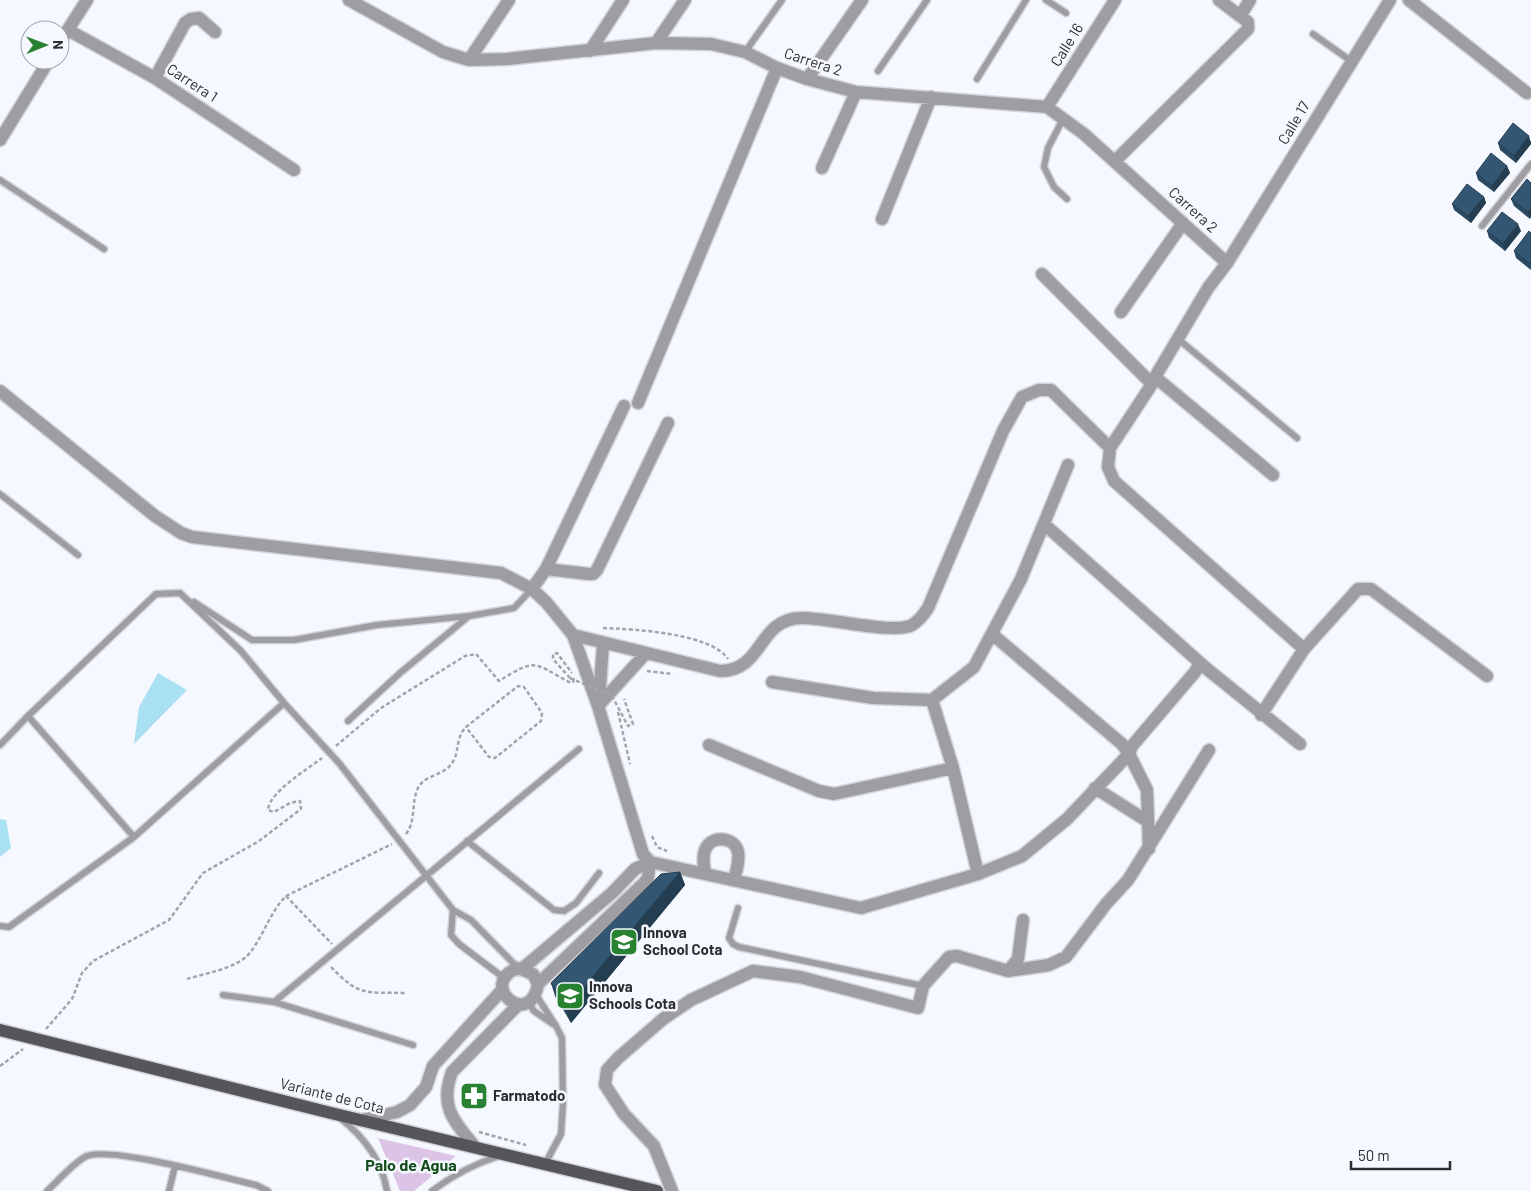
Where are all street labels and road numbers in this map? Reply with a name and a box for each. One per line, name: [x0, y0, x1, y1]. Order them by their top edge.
street label: Calle 16: [1046, 20, 1086, 69]
street label: Carrera 2: [782, 43, 844, 79]
street label: Carrera 1: [164, 59, 221, 105]
street label: Calle 17: [1273, 98, 1313, 147]
street label: Carrera 2: [1165, 183, 1222, 236]
street label: Variante de Cota: [278, 1073, 386, 1117]

